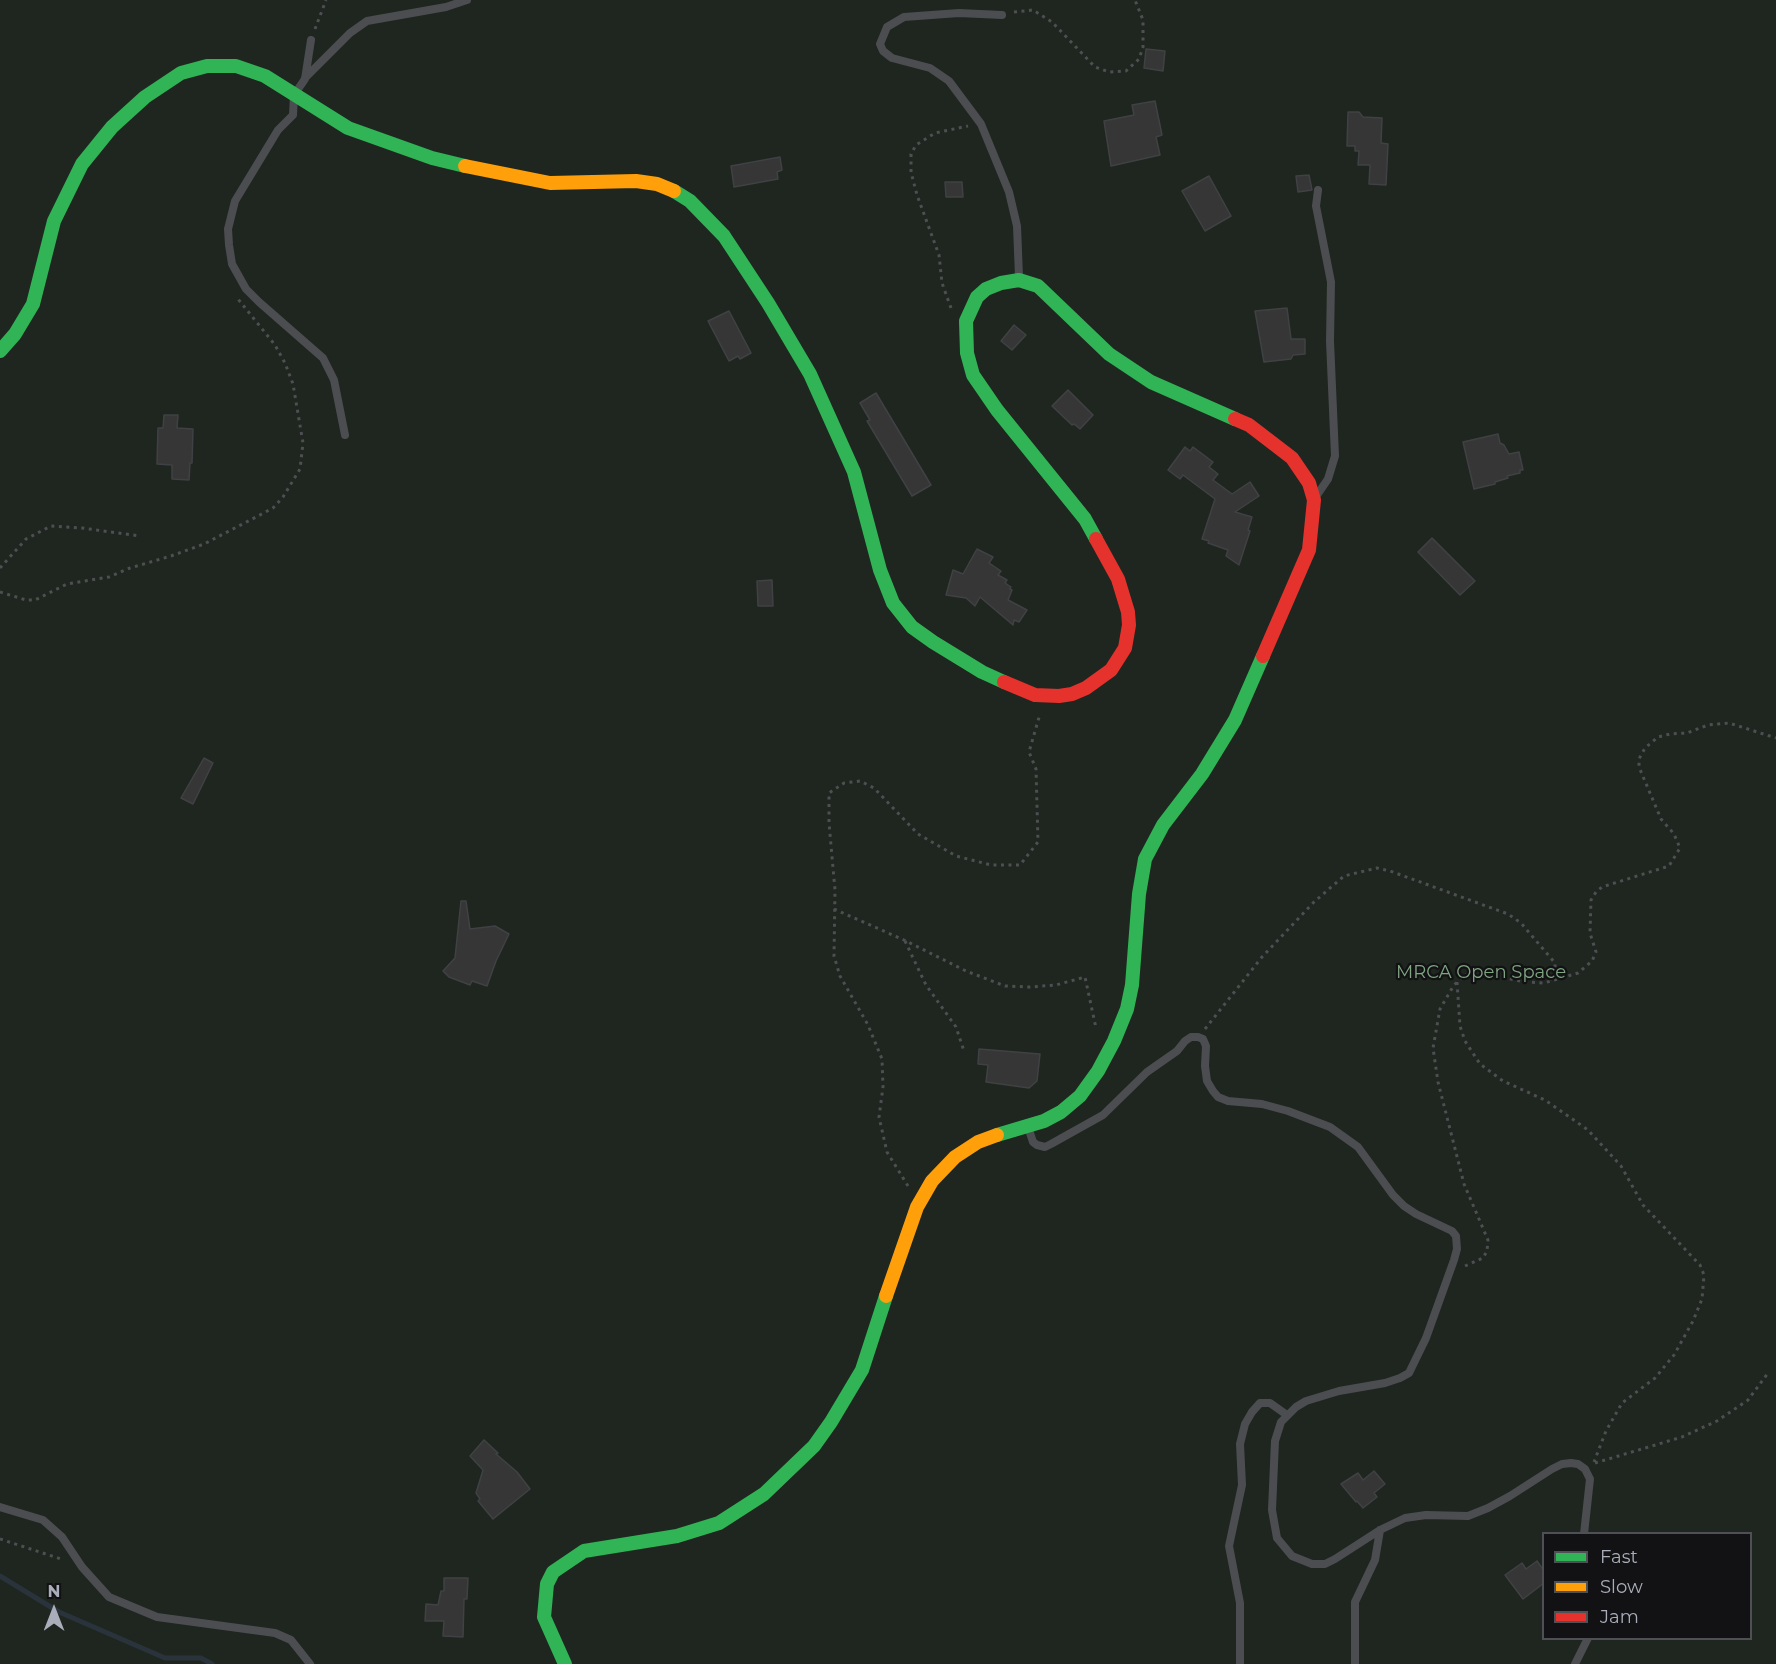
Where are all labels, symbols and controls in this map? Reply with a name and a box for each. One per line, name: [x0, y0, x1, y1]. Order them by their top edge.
park label: MRCA Open Space: [1396, 962, 1566, 984]
legend: [1542, 1532, 1752, 1640]
text: Fast: [1600, 1546, 1638, 1568]
text: Slow: [1600, 1576, 1643, 1598]
north arrow: [24, 1580, 84, 1640]
text: N: [48, 1582, 60, 1601]
text: Jam: [1600, 1606, 1639, 1628]

